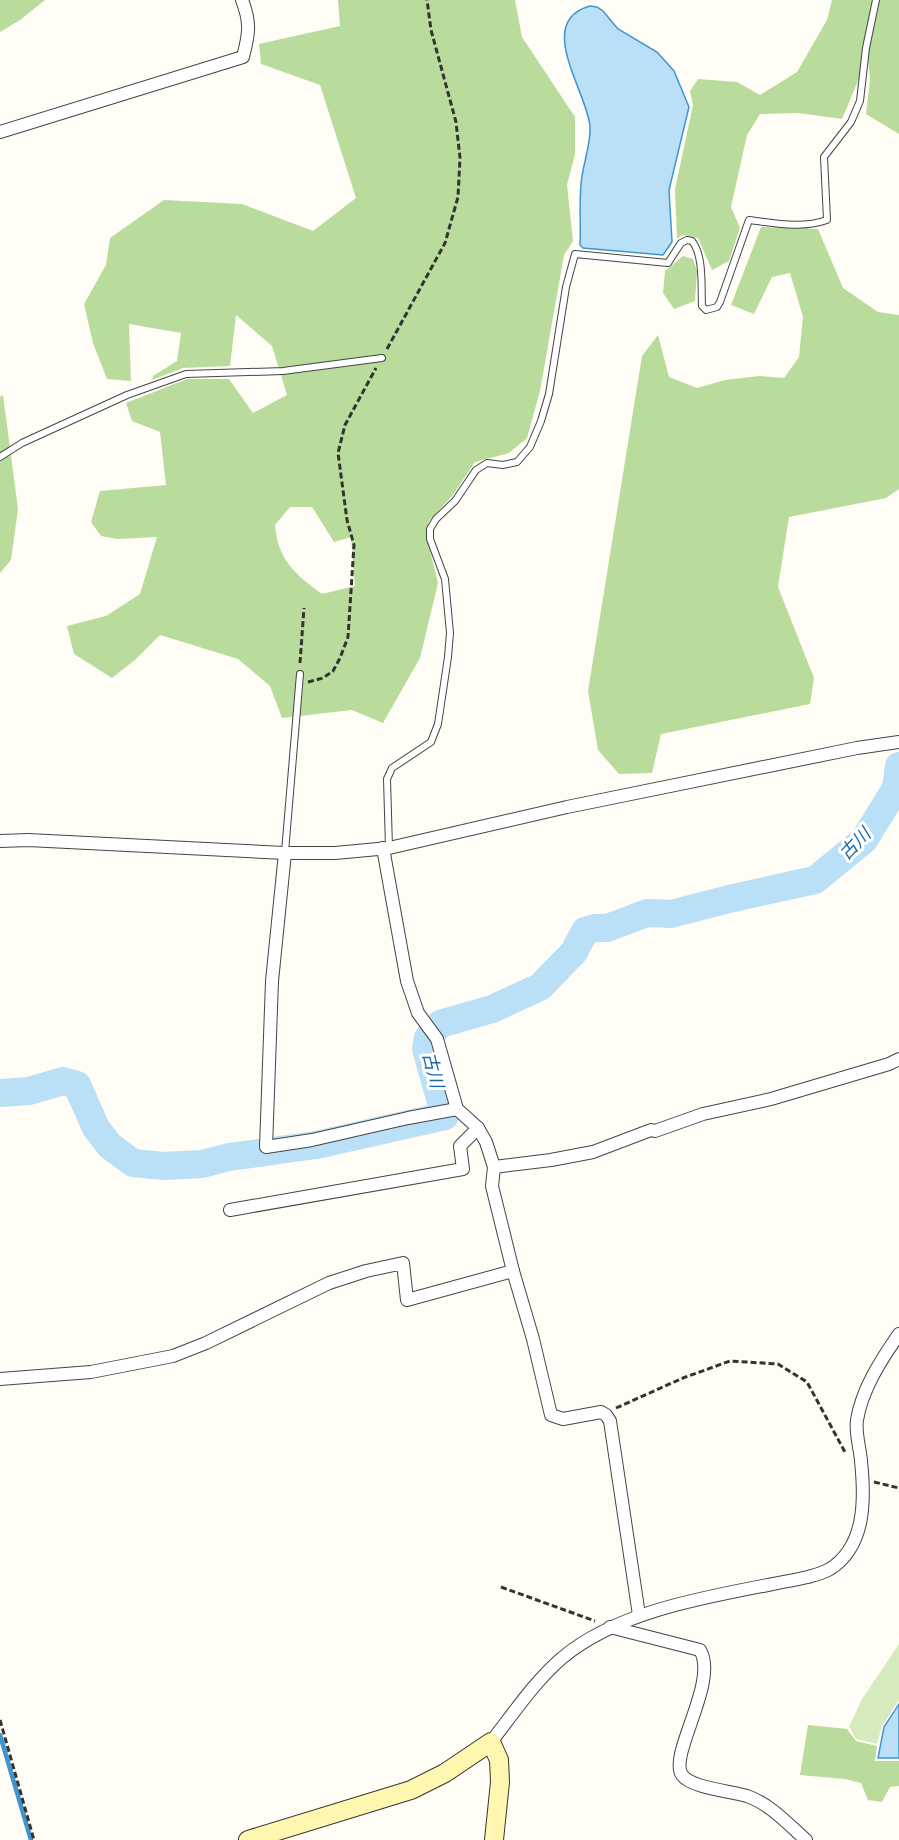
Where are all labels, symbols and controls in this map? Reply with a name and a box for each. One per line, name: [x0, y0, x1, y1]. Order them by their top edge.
water label: 古川: [835, 823, 876, 864]
water label: 古川: [419, 1050, 448, 1092]

